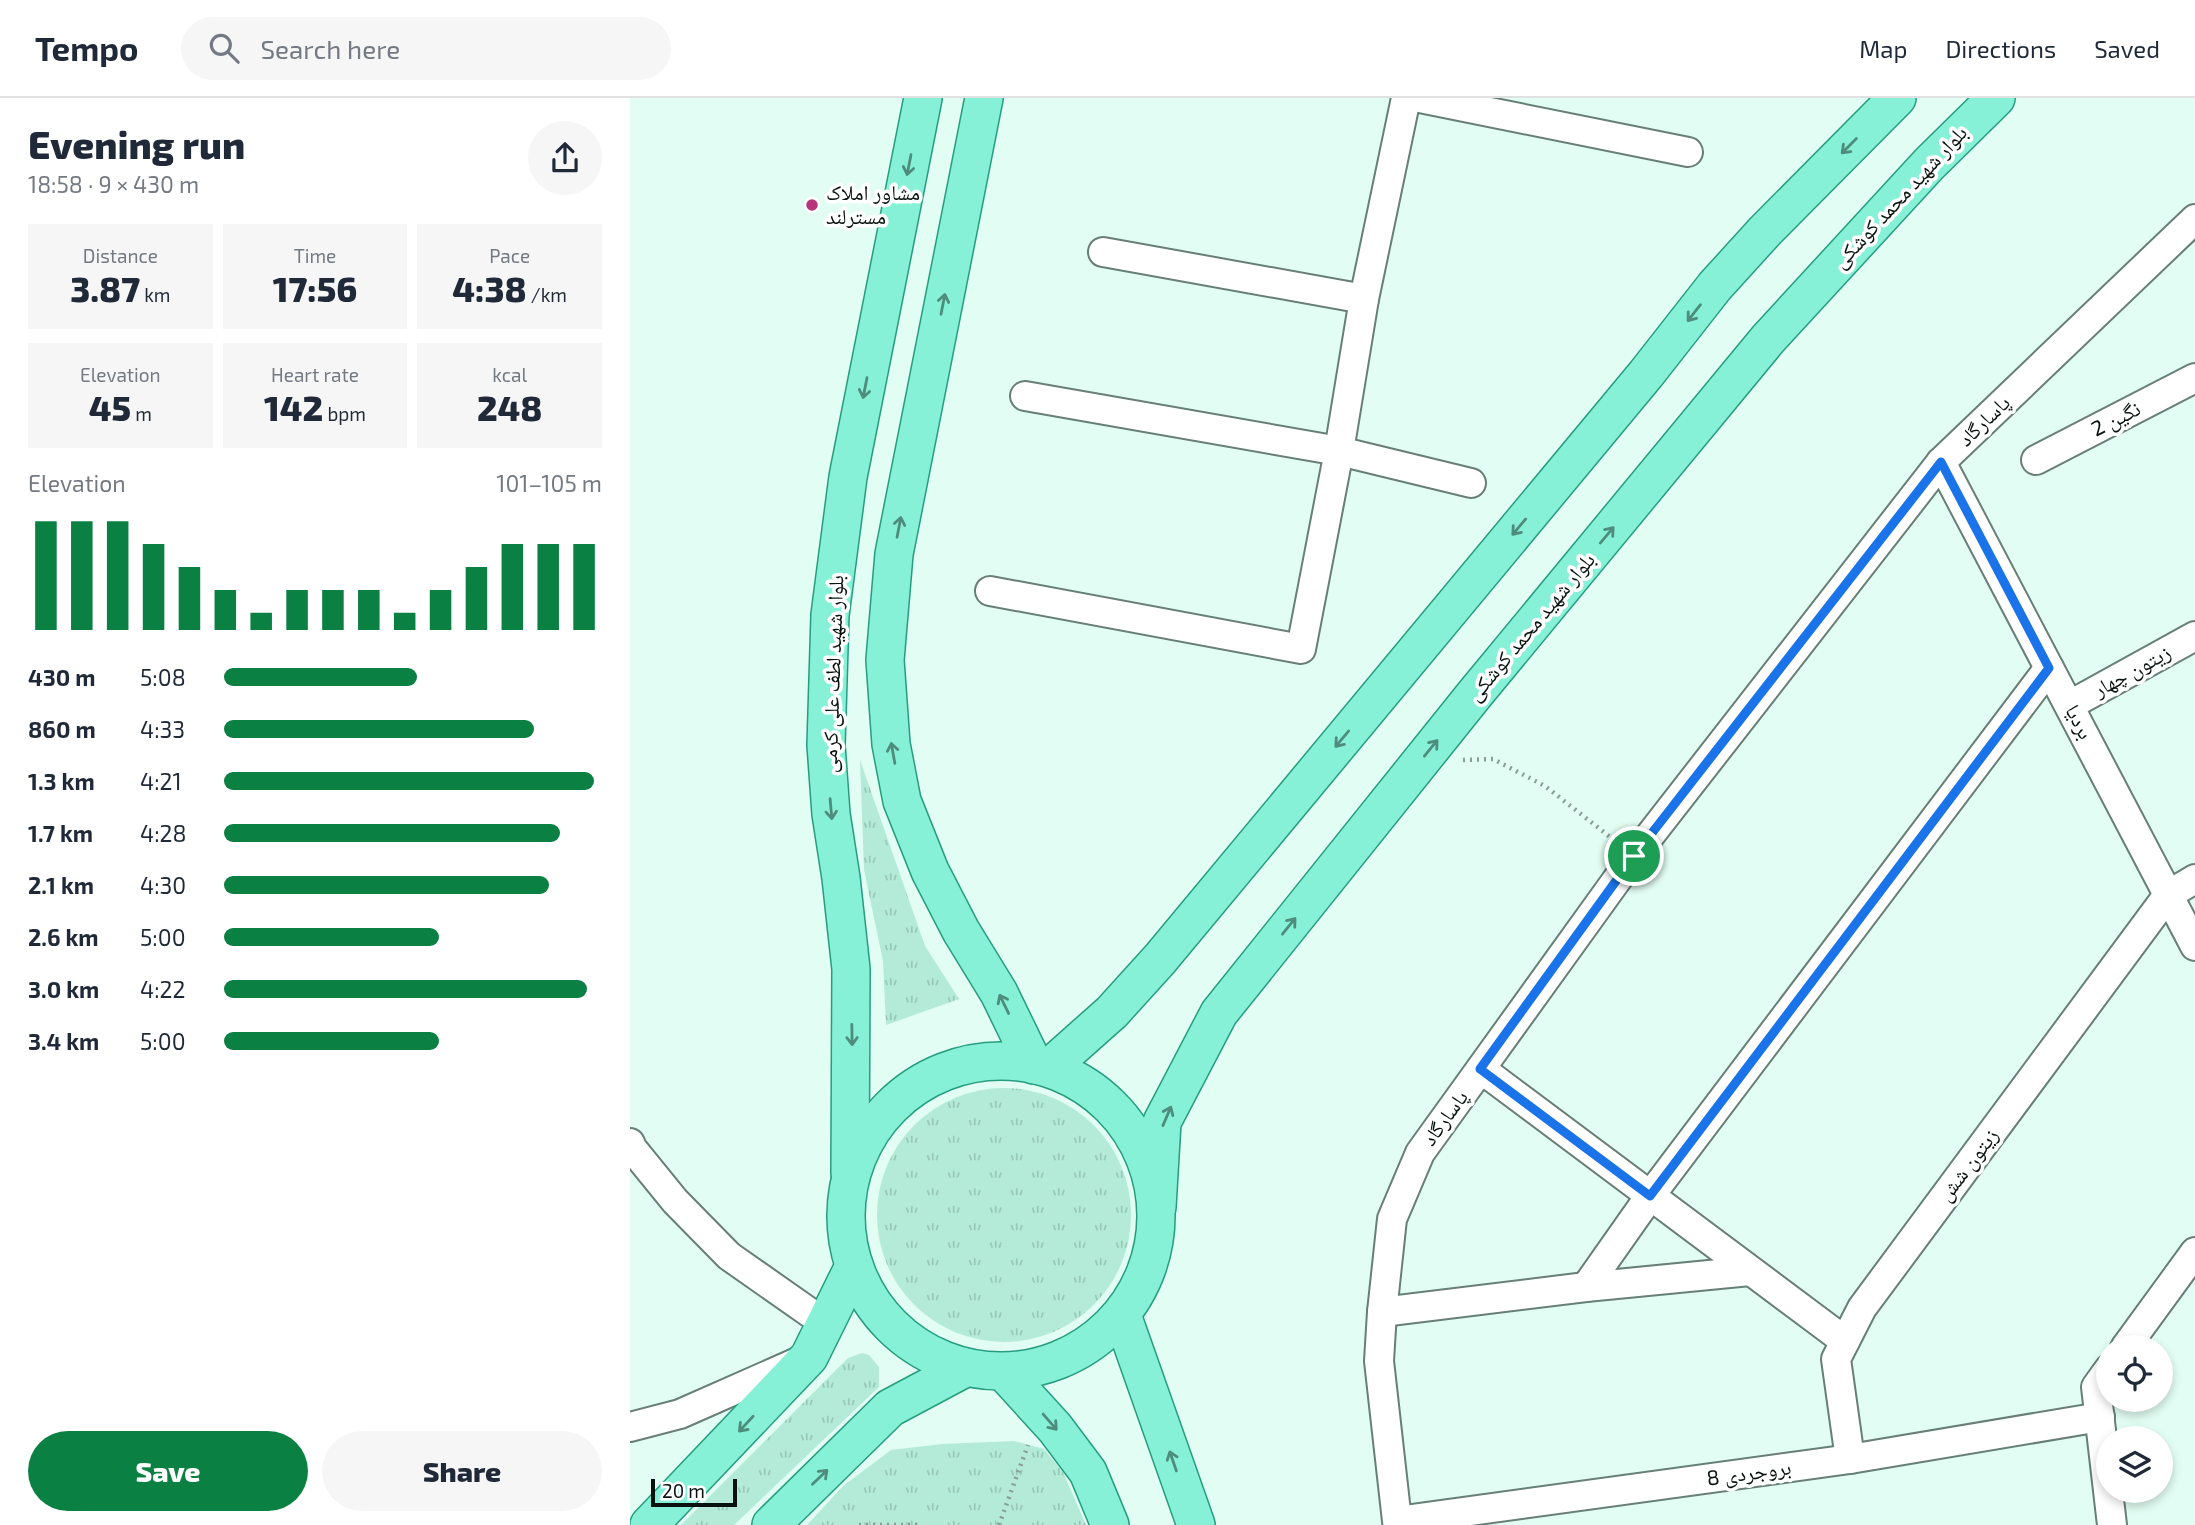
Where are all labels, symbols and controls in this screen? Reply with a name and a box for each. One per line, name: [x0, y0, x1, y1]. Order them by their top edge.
search box: [181, 17, 671, 80]
text: Tempo: [35, 28, 139, 68]
icon: search: [205, 29, 243, 67]
text: Search here: [261, 33, 400, 64]
text: Map: [1859, 34, 1907, 63]
text: Directions: [1945, 34, 2056, 63]
text: Saved: [2094, 34, 2160, 63]
street label: بلوار شهید محمد کوشکی: [1826, 119, 1973, 274]
text: Evening run: [28, 121, 245, 167]
button: share: [528, 121, 602, 195]
one-way arrow: [1841, 138, 1858, 155]
one-way arrow: [902, 153, 916, 176]
text: 18:58 · 9 × 430 m: [28, 170, 199, 198]
place label: مشاور املاک مسترلند: [826, 179, 920, 228]
marker: مشاور املاک مسترلند: [804, 197, 820, 213]
text: Distance: [83, 244, 158, 267]
text: Time: [294, 244, 336, 267]
text: Pace: [489, 244, 530, 267]
text: 3.87: [70, 267, 140, 309]
text: 17:56: [273, 267, 357, 309]
text: 4:38: [452, 267, 527, 309]
text: km: [140, 283, 170, 306]
text: /km: [527, 283, 567, 306]
one-way arrow: [937, 293, 950, 316]
one-way arrow: [1687, 303, 1702, 321]
text: Elevation: [80, 363, 161, 386]
text: Heart rate: [271, 363, 359, 386]
text: kcal: [492, 363, 527, 386]
one-way arrow: [858, 376, 872, 399]
text: 45: [89, 386, 131, 428]
text: 142: [264, 386, 323, 428]
text: 248: [477, 386, 542, 428]
street label: پاسارگاد: [1952, 389, 2015, 451]
street label: نگین 2: [2087, 395, 2145, 442]
text: m: [131, 402, 152, 425]
text: bpm: [323, 402, 366, 425]
text: Elevation: [28, 469, 126, 497]
text: 101–105 m: [496, 469, 602, 497]
one-way arrow: [893, 516, 907, 539]
one-way arrow: [1511, 517, 1527, 535]
one-way arrow: [1599, 526, 1615, 544]
street label: بلوار شهید محمد کوشکی: [1461, 547, 1601, 707]
street label: بلوار شهید لطف علی کرمی: [816, 575, 849, 773]
street label: زیتون چهار: [2087, 638, 2175, 702]
text: 430 m: [28, 663, 95, 691]
text: 5:08: [140, 663, 186, 691]
street label: بردیا: [2061, 700, 2100, 743]
text: 860 m: [28, 715, 96, 743]
text: 4:33: [140, 715, 185, 743]
one-way arrow: [1335, 730, 1350, 748]
one-way arrow: [1424, 740, 1439, 758]
one-way arrow: [885, 742, 899, 765]
text: 1.3 km: [28, 767, 95, 795]
text: 4:21: [140, 767, 182, 795]
one-way arrow: [825, 797, 838, 819]
text: 1.7 km: [28, 819, 93, 847]
text: 4:28: [140, 819, 186, 847]
pin: [1604, 826, 1664, 886]
icon: arrive: [1615, 837, 1653, 875]
text: 2.1 km: [28, 871, 94, 899]
text: 4:30: [140, 871, 186, 899]
one-way arrow: [1281, 917, 1297, 935]
text: 2.6 km: [28, 923, 99, 951]
text: 5:00: [140, 923, 186, 951]
text: 3.0 km: [28, 975, 99, 1003]
text: 4:22: [140, 975, 185, 1003]
one-way arrow: [997, 994, 1011, 1015]
one-way arrow: [845, 1023, 859, 1046]
text: 3.4 km: [28, 1027, 99, 1055]
text: 5:00: [140, 1027, 186, 1055]
street label: پاسارگاد: [1415, 1084, 1473, 1150]
one-way arrow: [1161, 1106, 1174, 1127]
street label: زیتون شش: [1931, 1123, 2004, 1207]
map controls: [2096, 1335, 2173, 1503]
button: locate: [2096, 1335, 2173, 1412]
one-way arrow: [1042, 1413, 1058, 1431]
one-way arrow: [738, 1415, 754, 1433]
button: layers: [2096, 1426, 2173, 1503]
button: Save: [28, 1431, 308, 1511]
button: Share: [322, 1431, 602, 1511]
one-way arrow: [1166, 1450, 1178, 1472]
street label: بروجردی 8: [1705, 1453, 1793, 1491]
one-way arrow: [811, 1469, 828, 1486]
scale bar: [651, 1476, 737, 1508]
text: 20 m: [662, 1479, 705, 1502]

